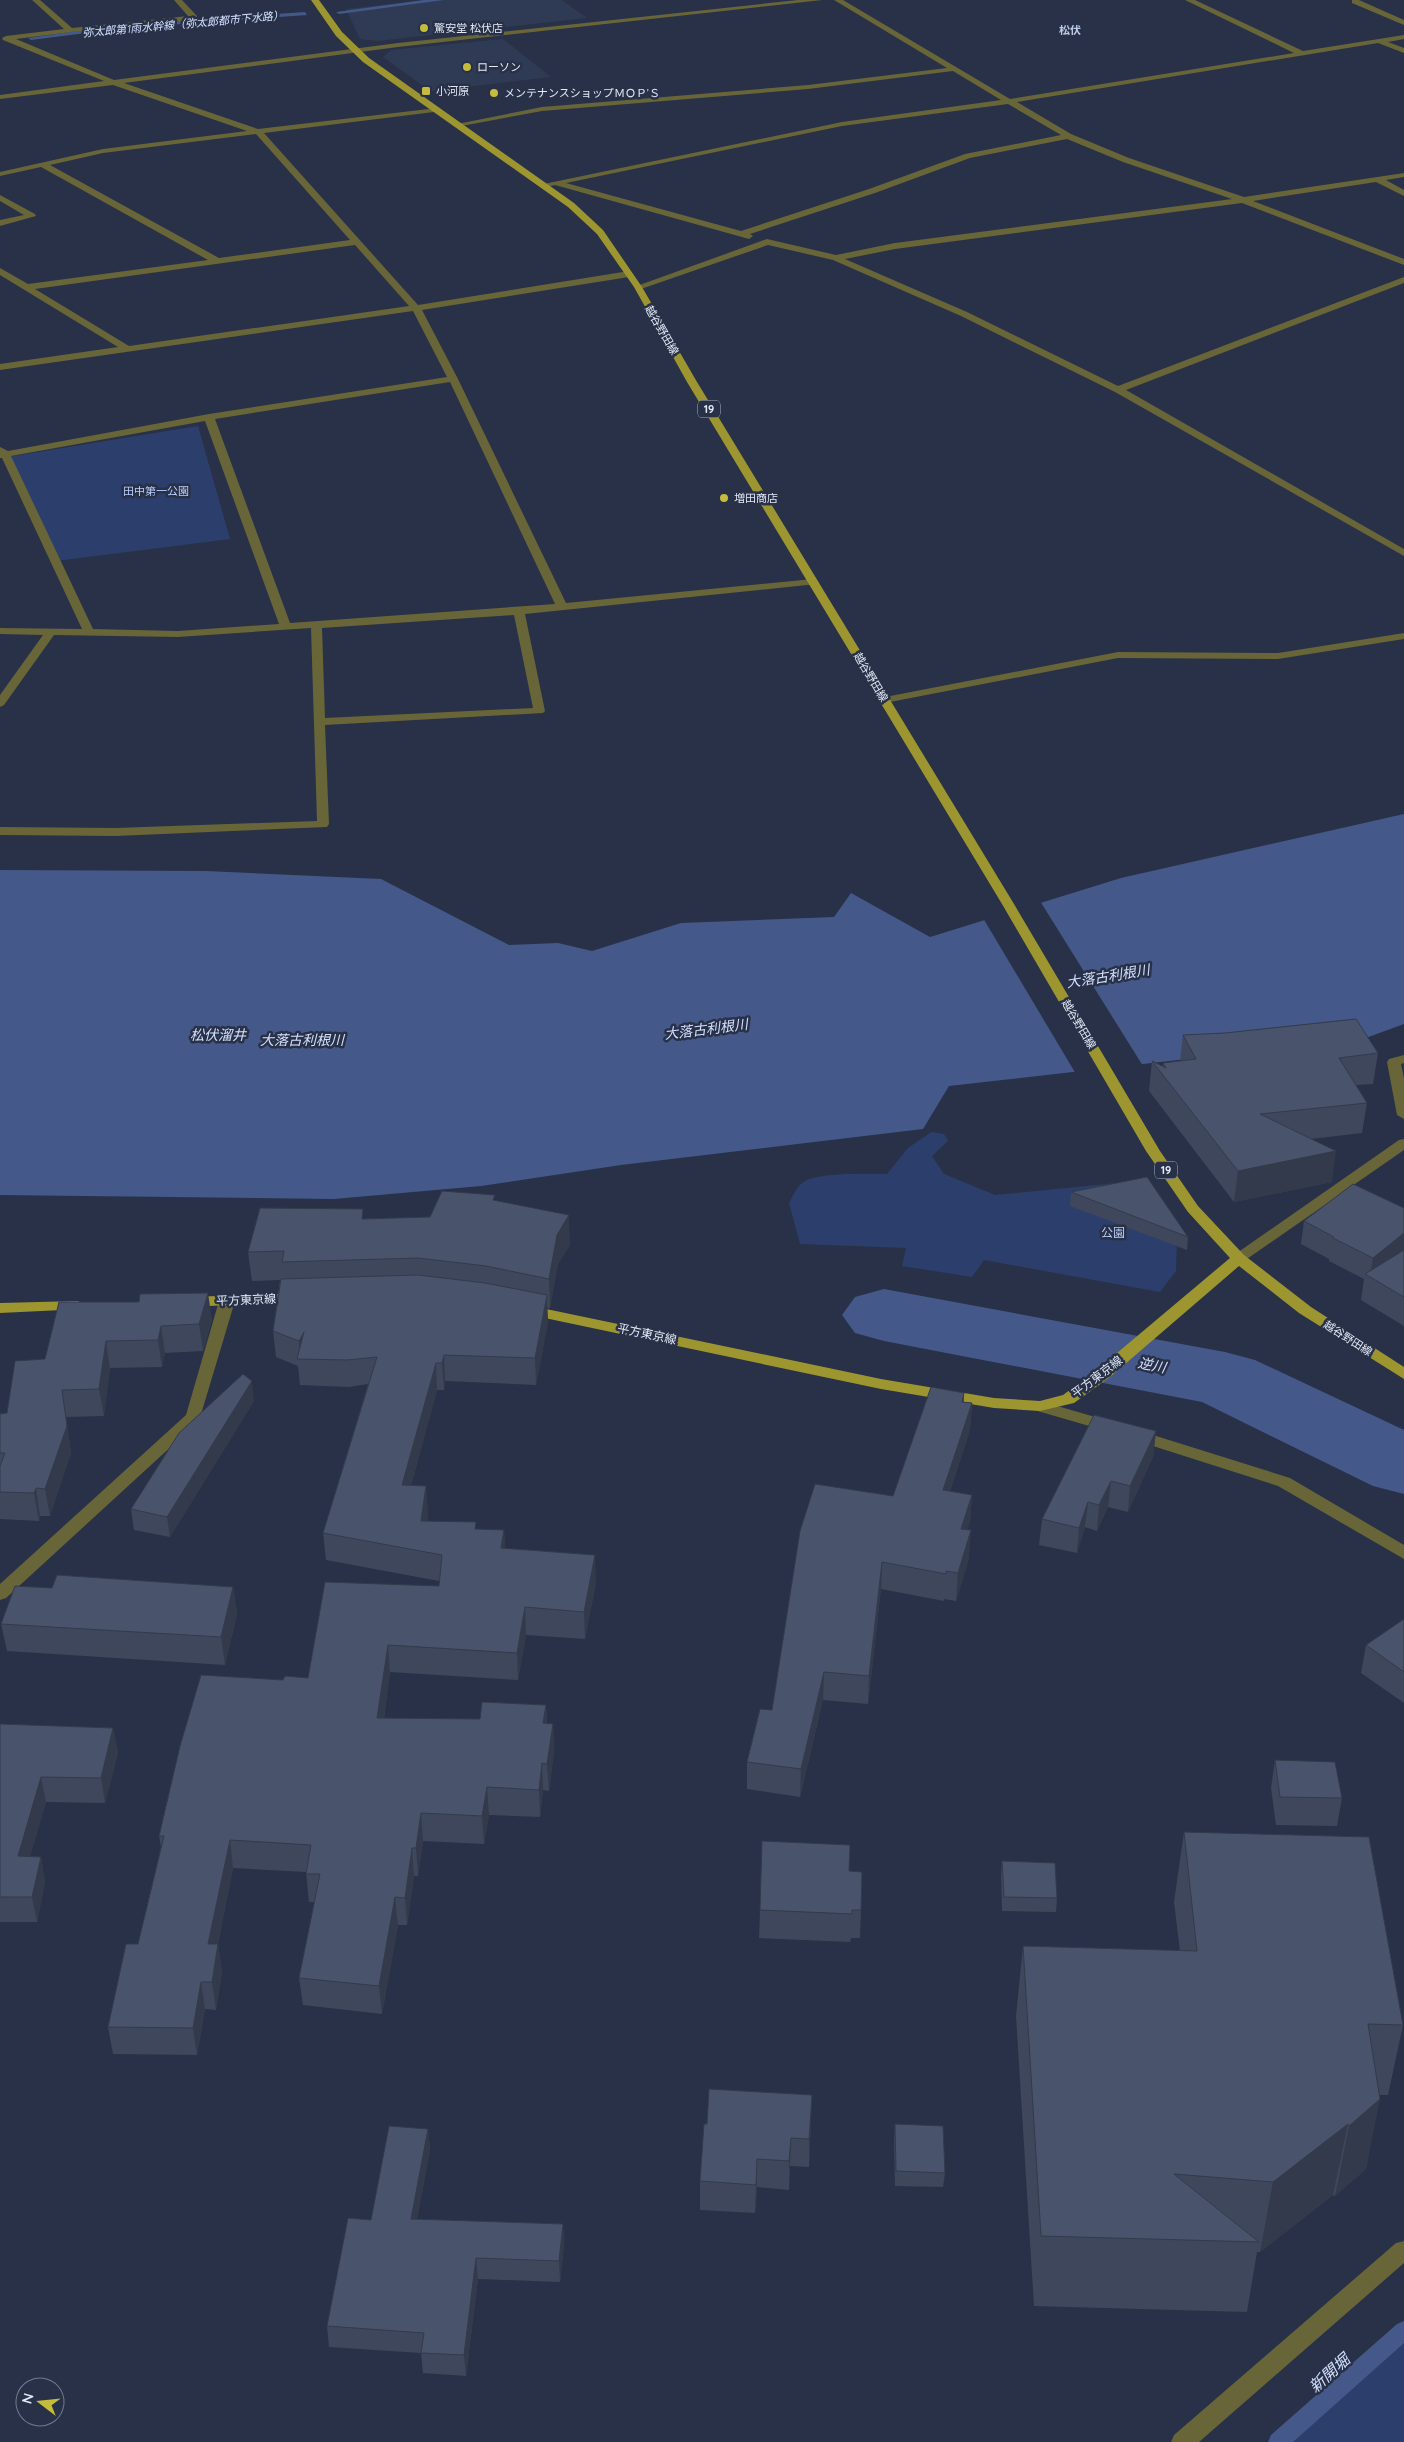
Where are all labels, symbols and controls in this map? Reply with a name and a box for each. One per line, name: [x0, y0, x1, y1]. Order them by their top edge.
water label: 弥太郎第1雨水幹線（弥太郎都市下水路）: [82, 8, 284, 40]
place label: 驚安堂 松伏店: [434, 21, 503, 35]
marker: 驚安堂 松伏店: [418, 22, 430, 34]
district label: 松伏: [1059, 23, 1081, 37]
place label: ローソン: [477, 60, 521, 74]
marker: ローソン: [461, 61, 473, 73]
place label: 小河原: [436, 84, 469, 98]
marker: 小河原: [420, 85, 432, 97]
place label: メンテナンスショップＭＯＰ’Ｓ: [504, 86, 660, 100]
marker: メンテナンスショップＭＯＰ’Ｓ: [488, 87, 500, 99]
street label: 越谷野田線: [642, 303, 682, 357]
road number: 19: [698, 400, 720, 418]
park label: 田中第一公園: [123, 484, 189, 498]
place label: 増田商店: [734, 491, 778, 505]
marker: 増田商店: [718, 492, 730, 504]
street label: 越谷野田線: [851, 650, 891, 704]
water label: 大落古利根川: [1065, 960, 1153, 991]
street label: 越谷野田線: [1059, 997, 1099, 1051]
water label: 大落古利根川: [663, 1015, 751, 1043]
water label: 松伏溜井: [190, 1026, 248, 1044]
water label: 大落古利根川: [260, 1031, 346, 1049]
road number: 19: [1155, 1162, 1177, 1178]
park label: 公園: [1101, 1225, 1125, 1240]
street label: 平方東京線: [216, 1291, 276, 1308]
street label: 越谷野田線: [1321, 1317, 1375, 1359]
street label: 平方東京線: [616, 1320, 678, 1347]
street label: 平方東京線: [1068, 1353, 1125, 1401]
water label: 逆川: [1137, 1353, 1169, 1377]
water label: 新開堀: [1304, 2348, 1356, 2396]
north arrow: [15, 2377, 65, 2427]
text: N: [17, 2391, 38, 2406]

